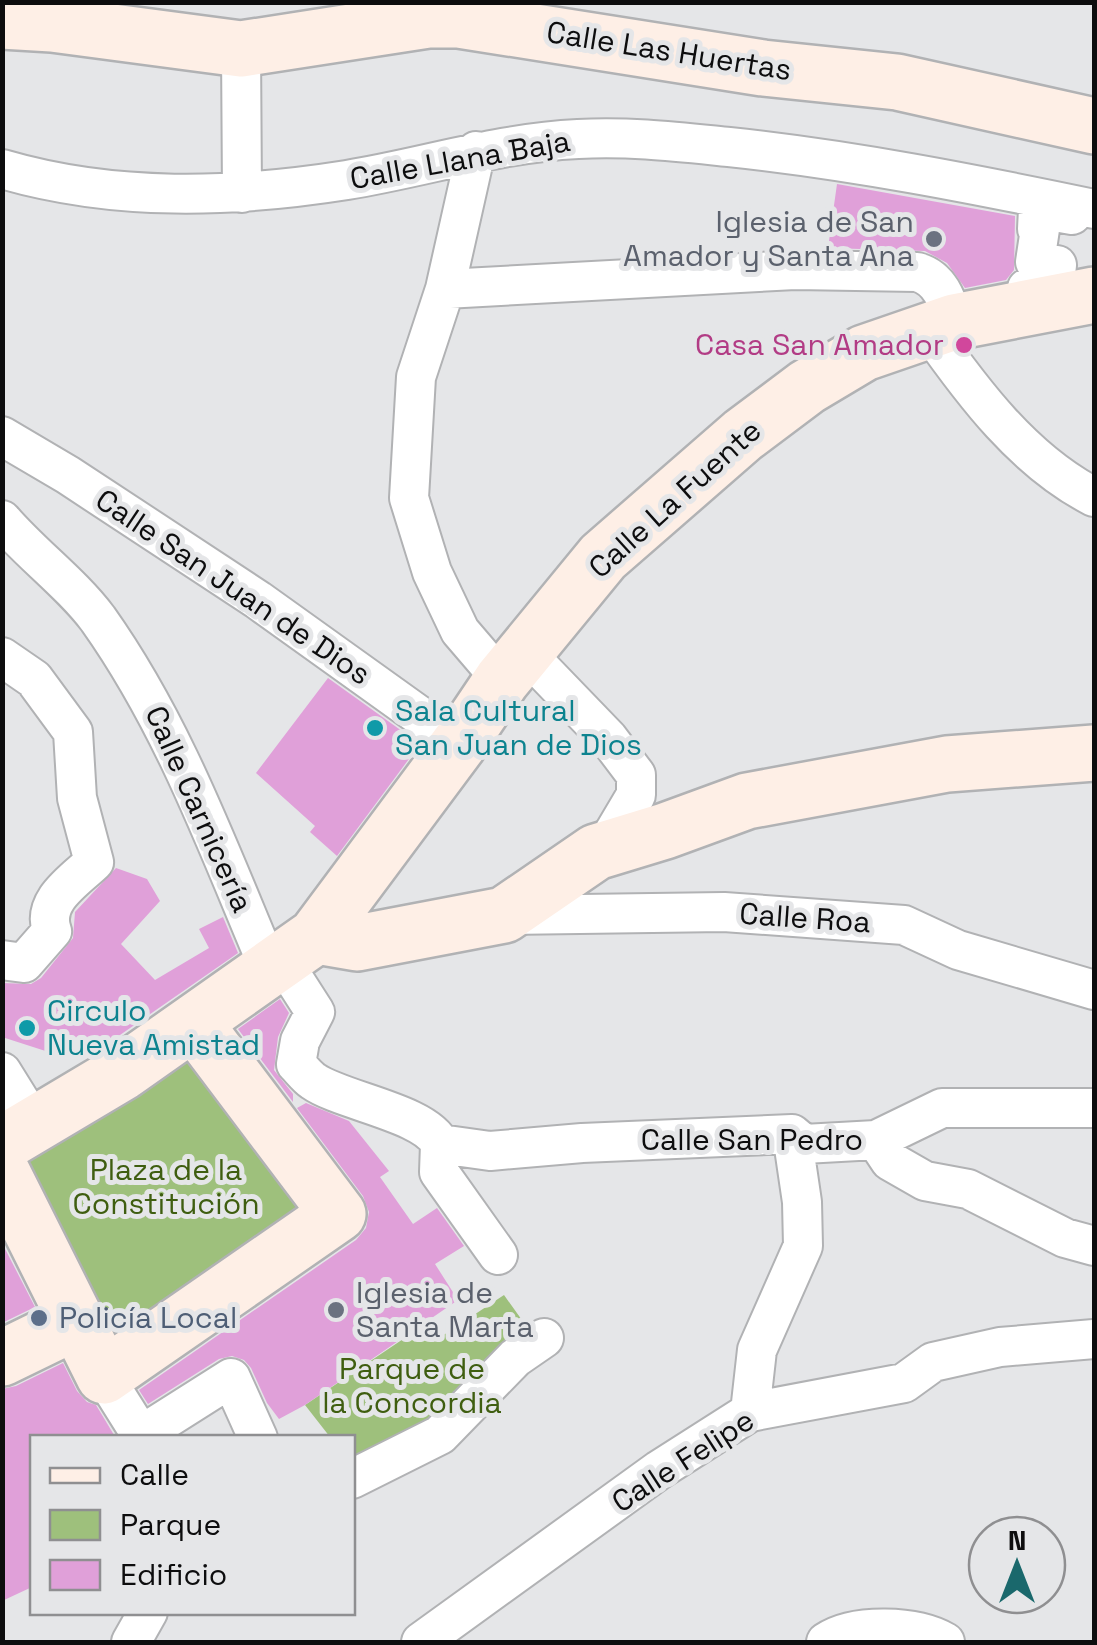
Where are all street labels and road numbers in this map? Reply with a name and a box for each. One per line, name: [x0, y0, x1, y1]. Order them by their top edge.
street label: Calle Las Huertas: [544, 12, 794, 89]
street label: Calle Llana Baja: [347, 121, 573, 198]
street label: Calle La Fuente: [580, 411, 769, 587]
street label: Calle San Juan de Dios: [88, 480, 378, 693]
street label: Calle Carnicería: [137, 700, 262, 918]
street label: Calle Roa: [738, 893, 872, 942]
street label: Calle San Pedro: [641, 1120, 863, 1159]
street label: Calle Felipe: [604, 1400, 761, 1521]

